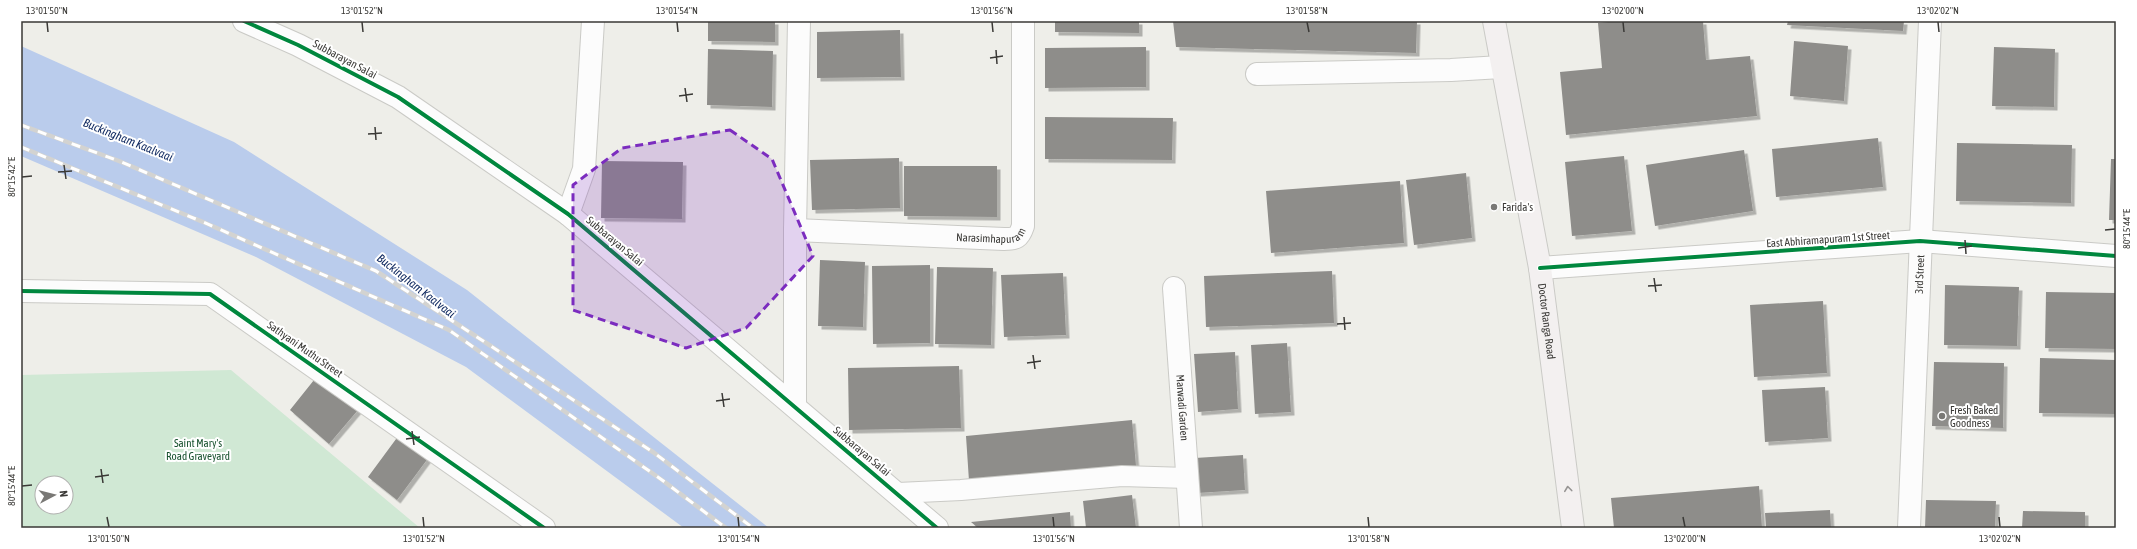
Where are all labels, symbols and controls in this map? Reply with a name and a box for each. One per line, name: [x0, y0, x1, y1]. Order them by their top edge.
text: 13°01'50"N: [26, 5, 68, 16]
text: 13°01'52"N: [341, 5, 383, 16]
text: 13°01'54"N: [656, 5, 698, 16]
text: 13°01'56"N: [971, 5, 1013, 16]
text: 13°01'58"N: [1286, 5, 1328, 16]
text: 13°02'00"N: [1602, 5, 1644, 16]
text: 13°02'02"N: [1917, 5, 1959, 16]
street label: Subbarayan Salai: [311, 37, 379, 81]
water label: Buckingham Kaalvaai: [81, 116, 175, 164]
text: 80°15'42"E: [6, 156, 17, 197]
place label: Farida's: [1502, 201, 1533, 213]
marker: Farida's: [1489, 202, 1499, 212]
text: 80°15'44"E: [2121, 208, 2132, 249]
street label: Subbarayan Salai: [584, 214, 646, 268]
street label: Narasimhapuram: [956, 226, 1028, 245]
street label: East Abhiramapuram 1st Street: [1766, 229, 1890, 249]
water label: Buckingham Kaalvaai: [374, 251, 458, 321]
street label: 3rd Street: [1913, 254, 1926, 294]
street label: Doctor Ranga Road: [1536, 283, 1558, 360]
street label: Sathyani Muthu Street: [265, 318, 345, 380]
street label: Marwadi Garden: [1174, 374, 1191, 441]
place label: Fresh Baked Goodness: [1950, 404, 1998, 429]
marker: Fresh Baked Goodness: [1937, 411, 1947, 421]
street label: Subbarayan Salai: [831, 424, 893, 478]
park label: Saint Mary's Road Graveyard: [166, 437, 230, 462]
text: 80°15'44"E: [6, 465, 17, 506]
north arrow: [34, 475, 74, 515]
one-way arrow: [1564, 486, 1573, 492]
text: N: [58, 490, 70, 498]
text: 13°01'50"N: [88, 533, 130, 544]
text: 13°01'52"N: [403, 533, 445, 544]
text: 13°01'54"N: [718, 533, 760, 544]
text: 13°01'56"N: [1033, 533, 1075, 544]
text: 13°01'58"N: [1348, 533, 1390, 544]
text: 13°02'00"N: [1664, 533, 1706, 544]
text: 13°02'02"N: [1979, 533, 2021, 544]

